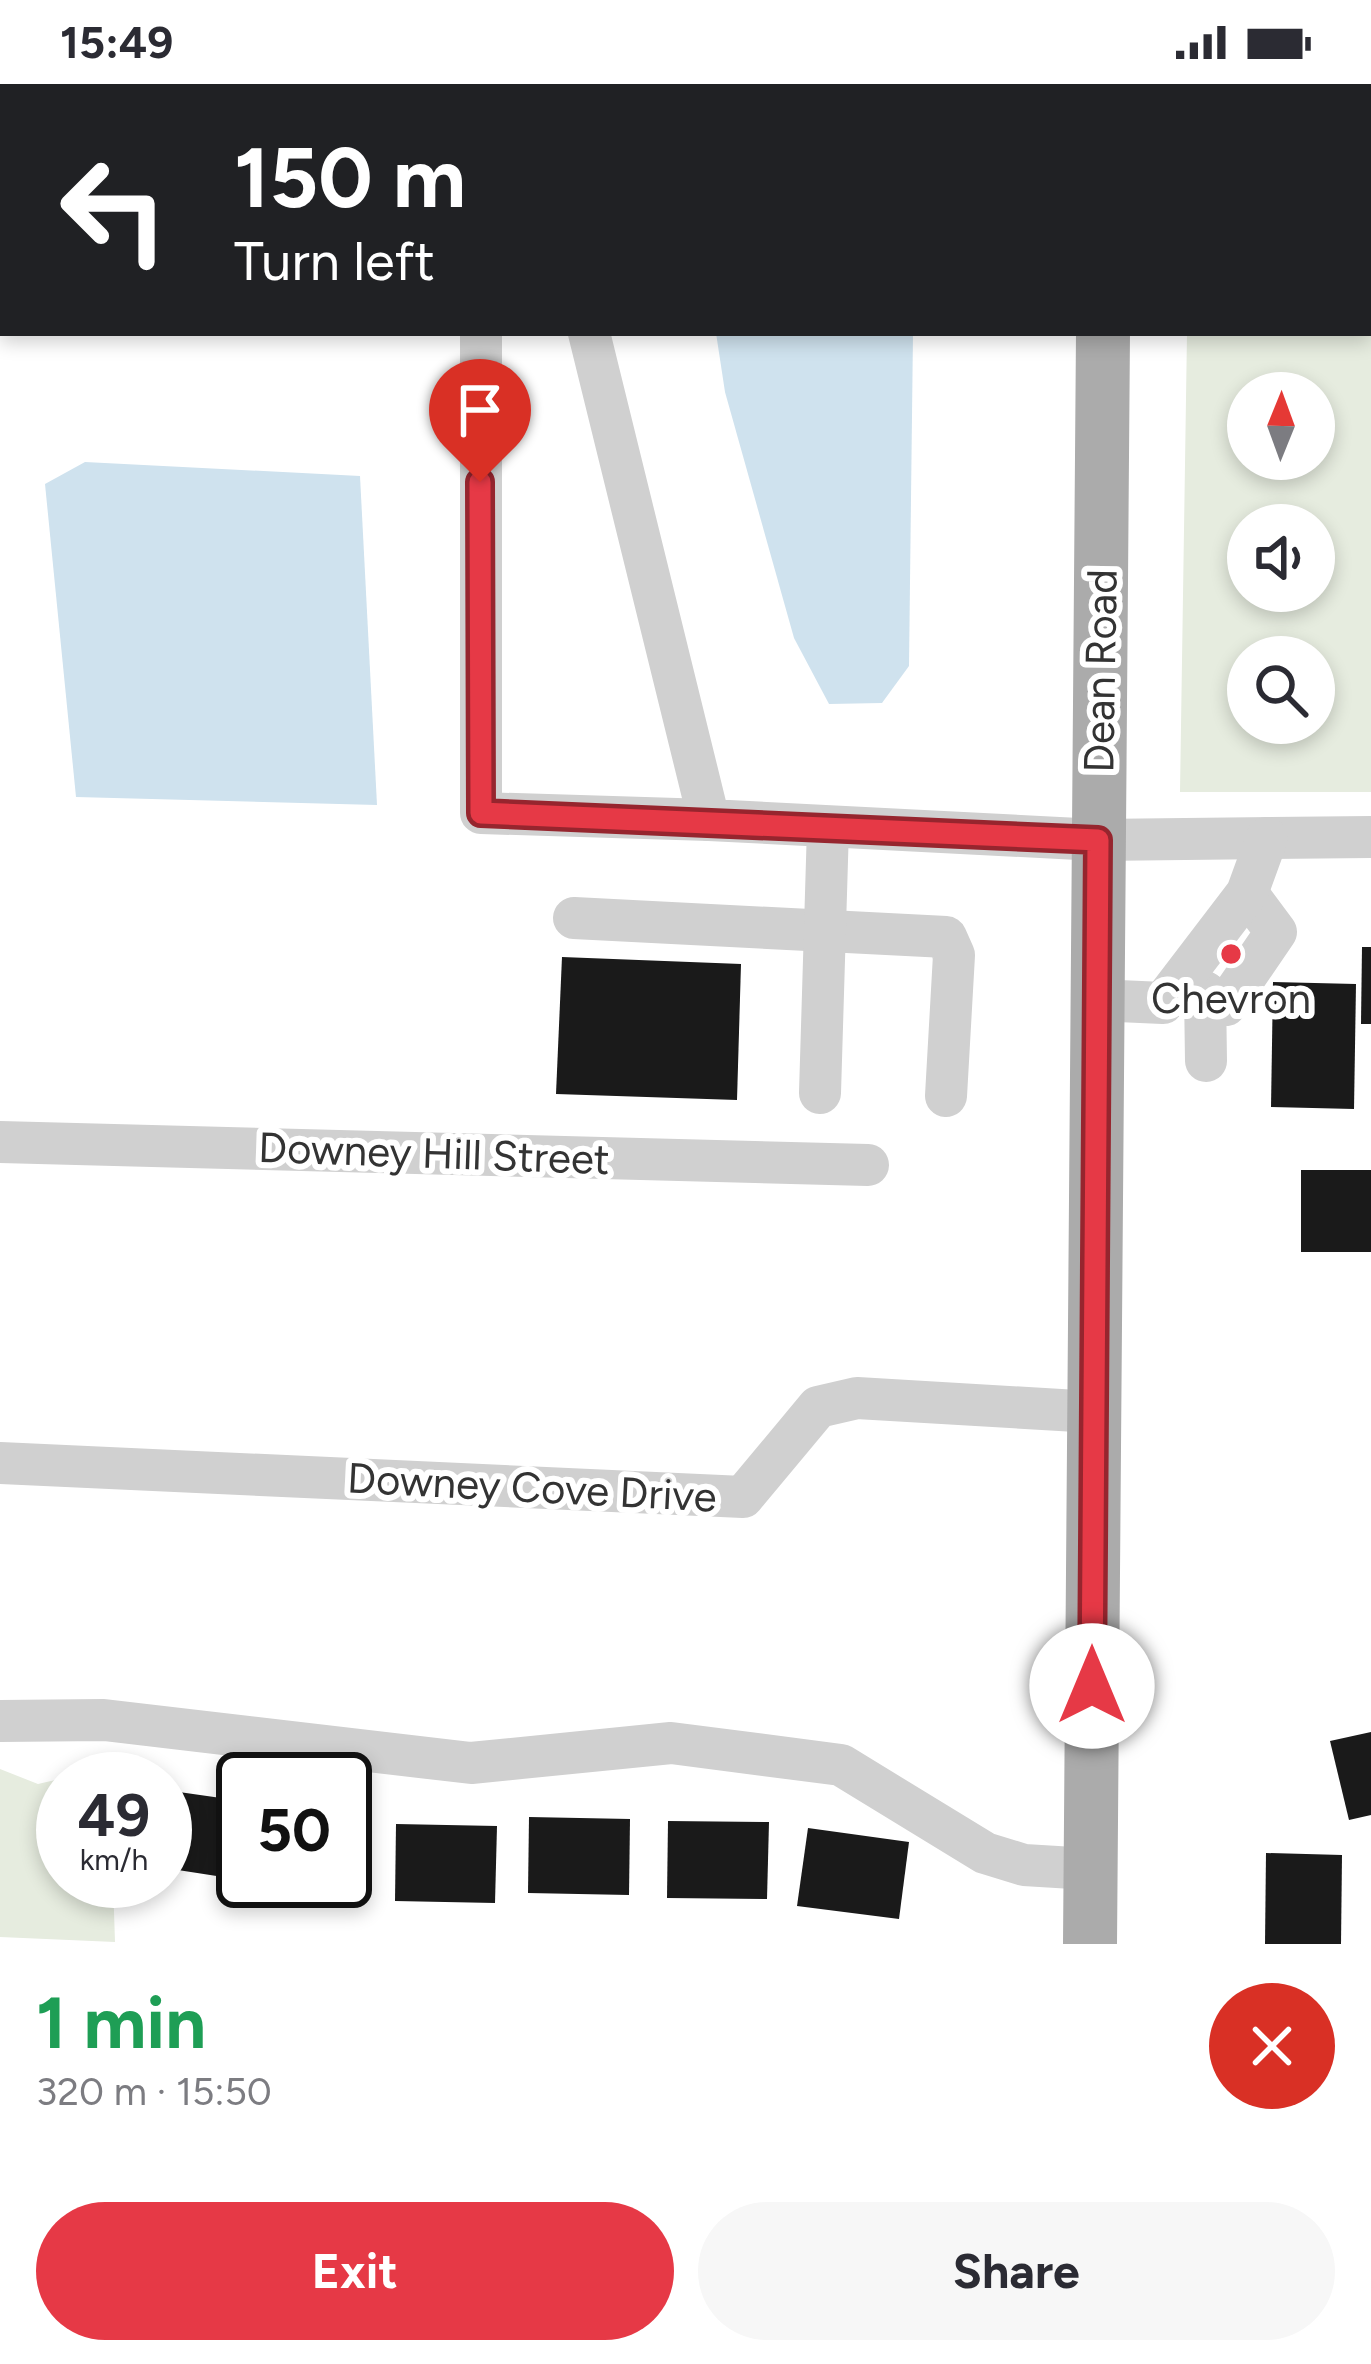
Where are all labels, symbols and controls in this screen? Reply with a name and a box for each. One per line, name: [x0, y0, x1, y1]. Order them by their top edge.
text: 15:49: [60, 15, 173, 69]
text: 150 m: [234, 127, 466, 228]
icon: left: [36, 132, 192, 288]
text: Turn left: [234, 229, 435, 294]
pin: [429, 359, 531, 482]
north arrow: [1227, 372, 1335, 480]
map controls: [1227, 372, 1335, 744]
icon: arrive: [447, 377, 513, 443]
button: sound: [1227, 504, 1335, 612]
street label: Dean Road: [1073, 569, 1128, 773]
button: search: [1227, 636, 1335, 744]
marker: Chevron: [1218, 941, 1244, 967]
place label: Chevron: [1151, 973, 1311, 1024]
street label: Downey Hill Street: [257, 1122, 611, 1185]
street label: Downey Cove Drive: [346, 1452, 718, 1523]
position arrow: [1029, 1623, 1155, 1749]
speed limit sign: 50: [216, 1752, 372, 1908]
text: 49: [78, 1779, 150, 1851]
text: km/h: [80, 1841, 148, 1878]
text: 1 min: [36, 1980, 206, 2066]
button: close: [1209, 1983, 1335, 2109]
text: 320 m · 15:50: [36, 2068, 272, 2115]
button: Exit: [36, 2202, 674, 2340]
button: Share: [698, 2202, 1335, 2340]

